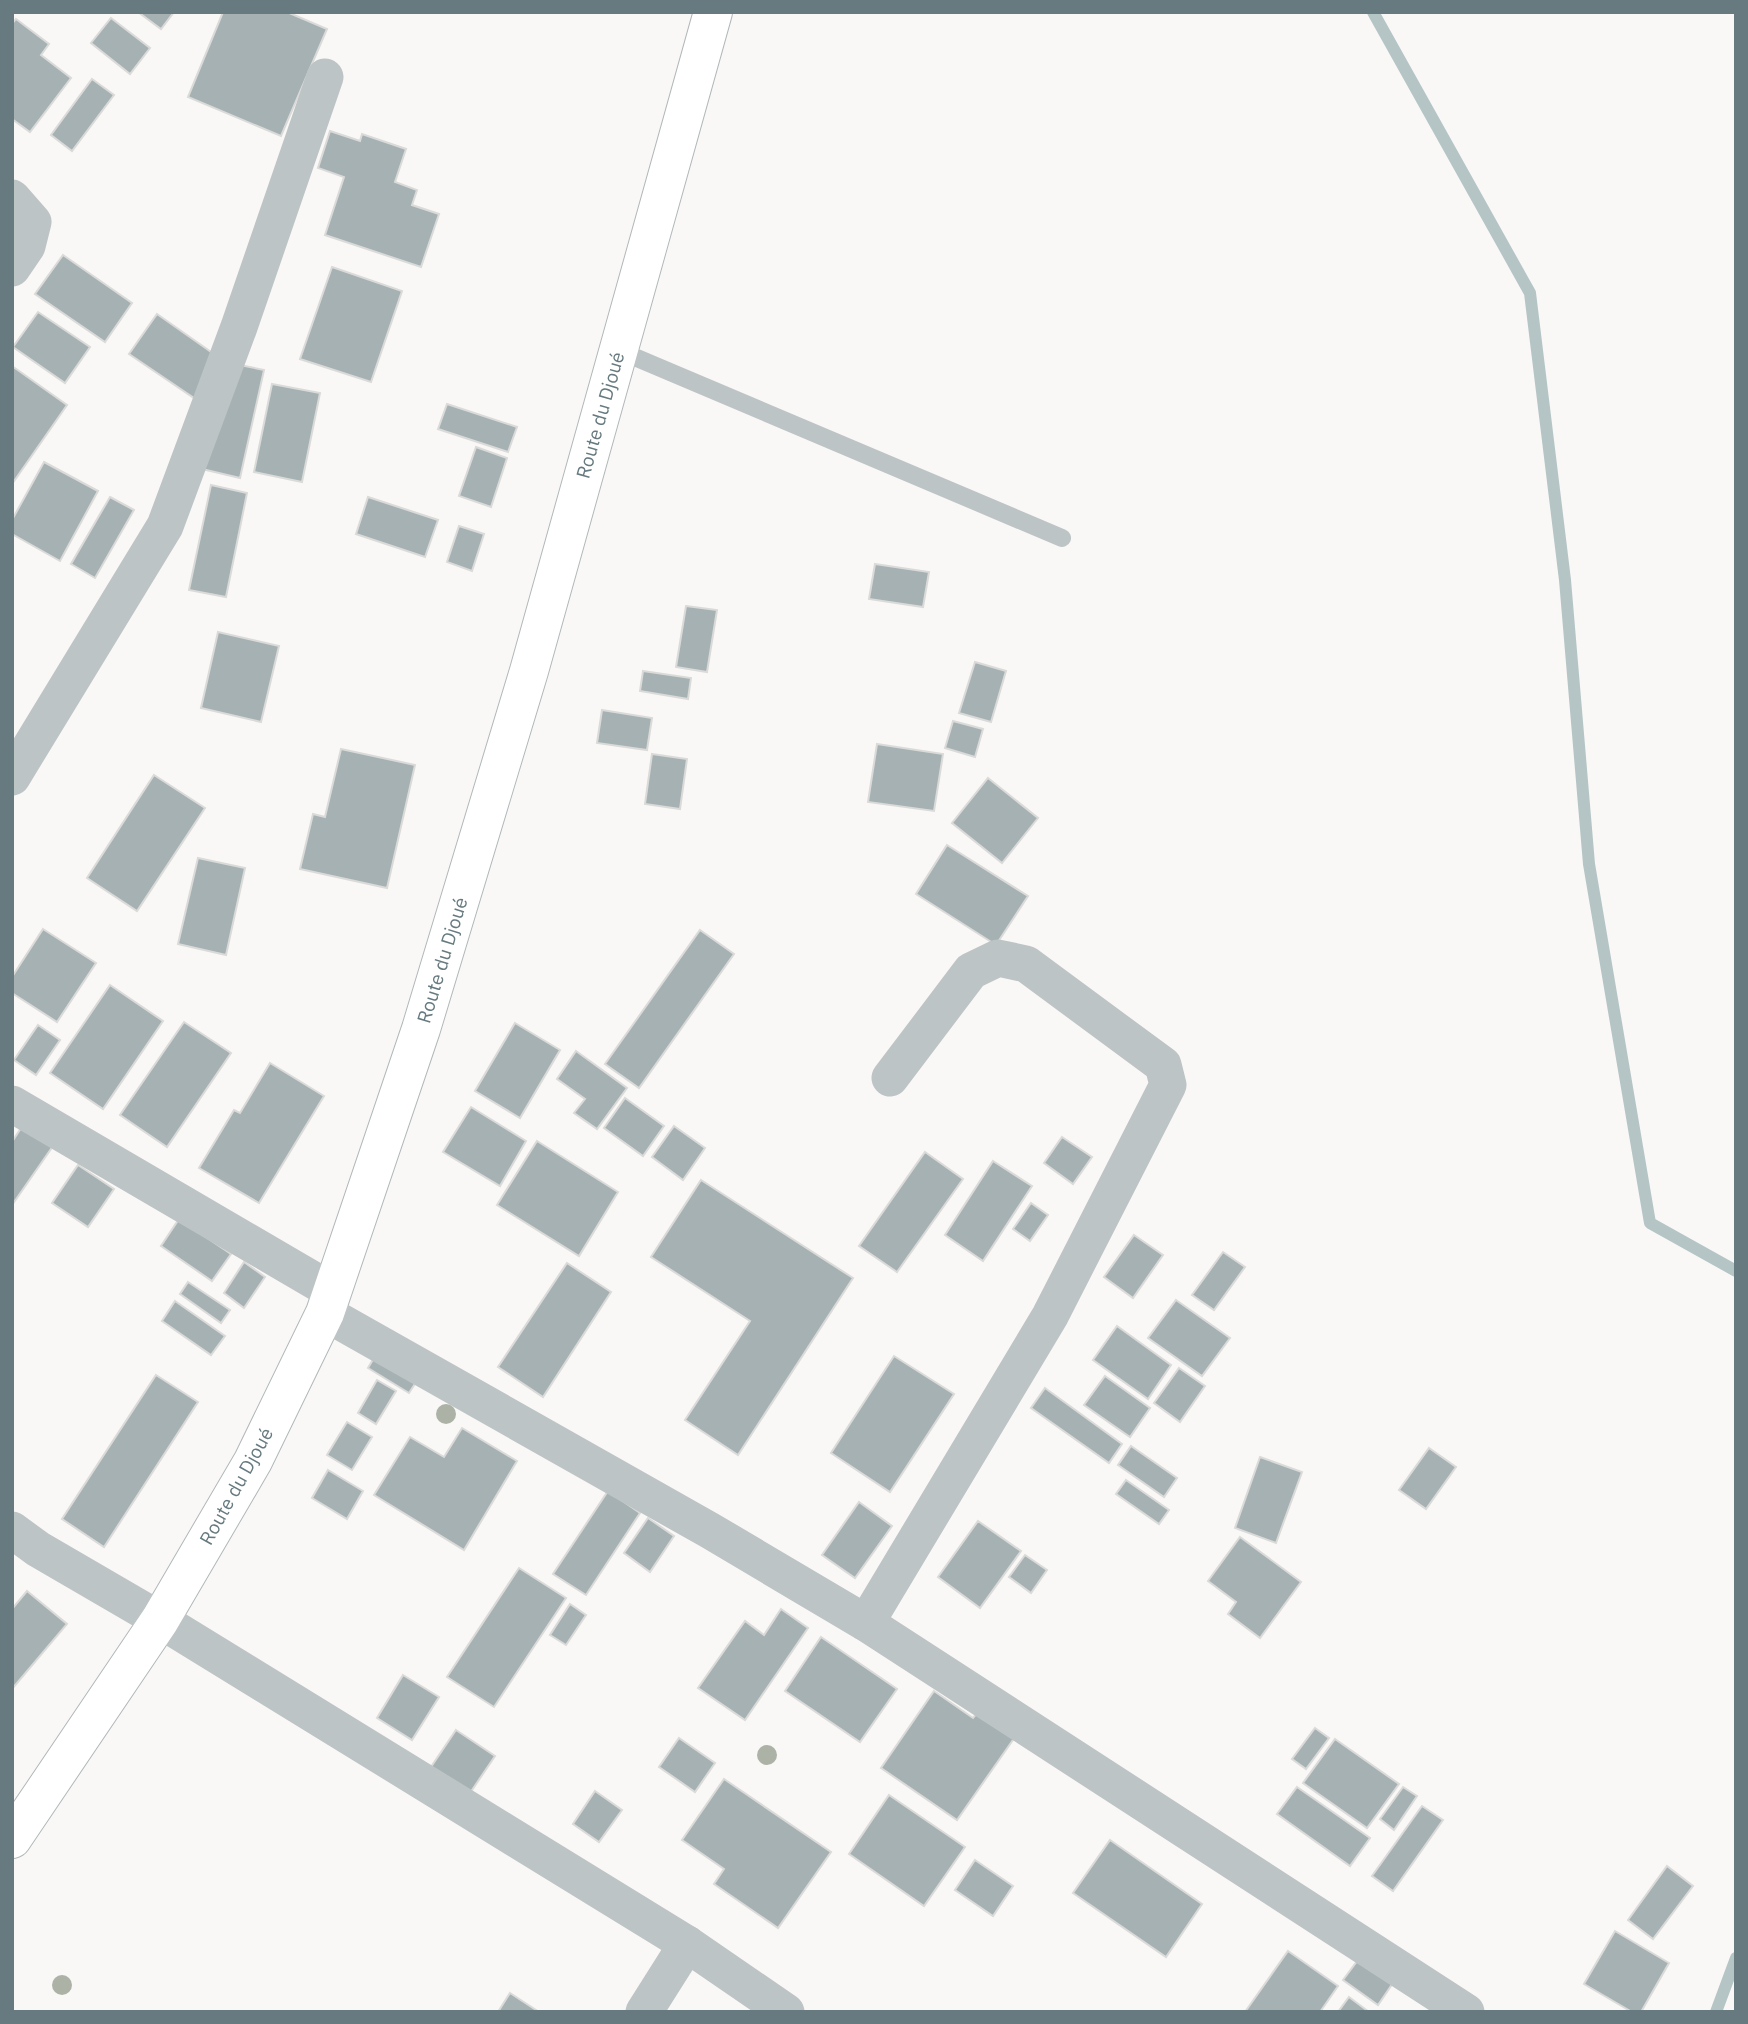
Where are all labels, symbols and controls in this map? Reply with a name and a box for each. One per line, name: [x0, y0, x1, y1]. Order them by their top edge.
street label: Route du Djoué: [570, 349, 630, 481]
street label: Route du Djoué: [411, 894, 473, 1026]
street label: Route du Djoué: [194, 1423, 278, 1549]

